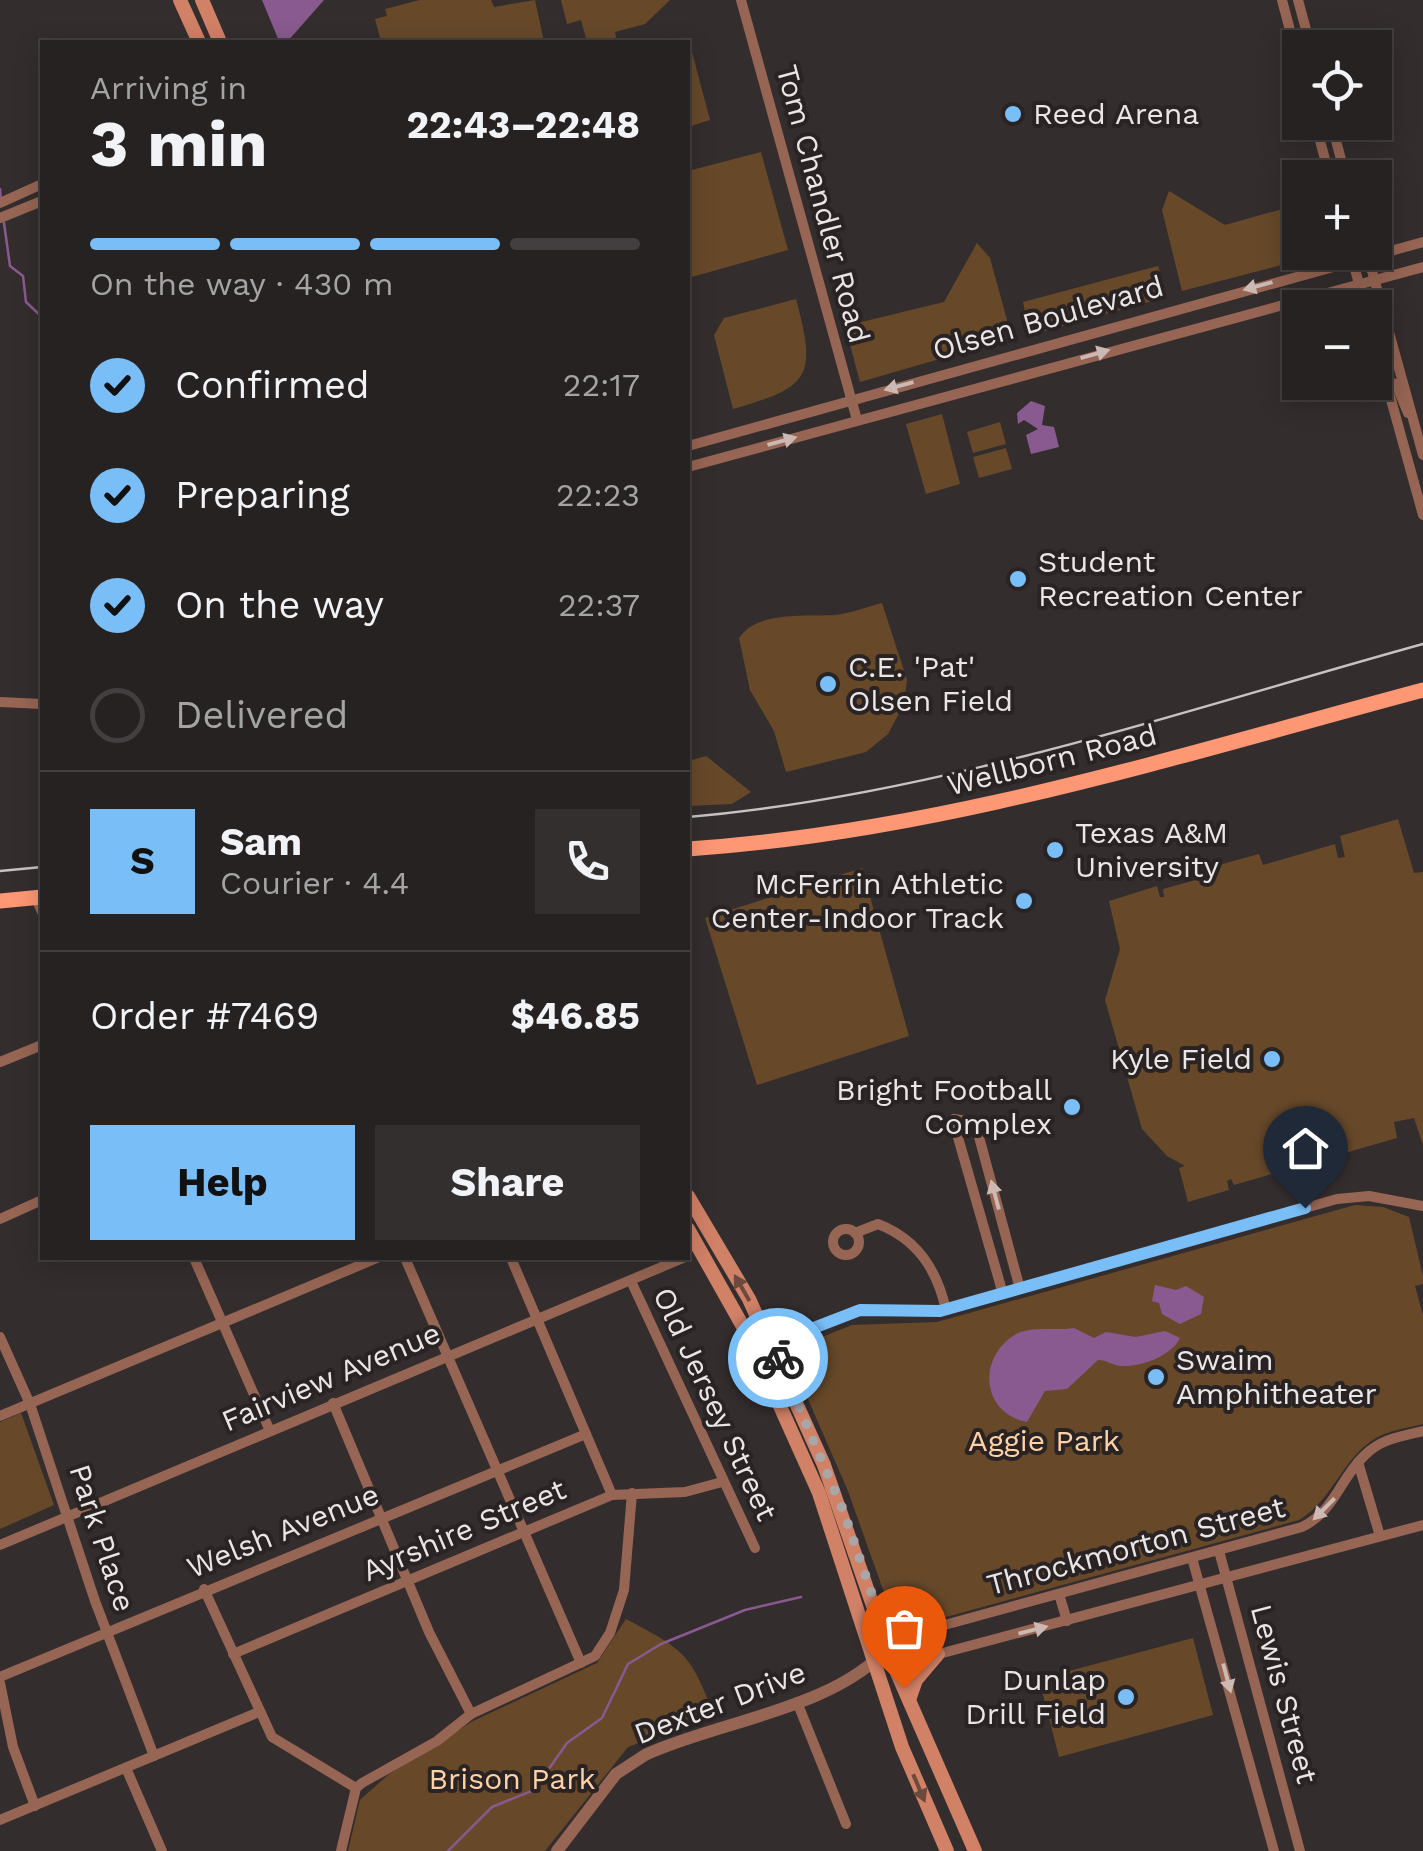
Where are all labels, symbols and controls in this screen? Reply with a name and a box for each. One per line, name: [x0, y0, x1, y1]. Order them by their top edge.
map controls: [1282, 30, 1392, 400]
button: locate: [1282, 30, 1392, 140]
street label: Tom Chandler Road: [769, 61, 877, 347]
text: Arriving in: [90, 69, 247, 107]
place label: Reed Arena: [1033, 96, 1199, 131]
text: 22:43–22:48: [406, 103, 640, 147]
marker: Reed Arena: [1002, 103, 1024, 125]
text: 3 min: [90, 106, 268, 182]
button: +: [1282, 160, 1392, 270]
text: On the way · 430 m: [90, 265, 394, 303]
street label: Olsen Boulevard: [928, 268, 1167, 367]
one-way arrow: [1242, 279, 1273, 295]
button: −: [1282, 290, 1392, 400]
one-way arrow: [1080, 346, 1110, 361]
icon: check: [90, 358, 145, 413]
text: Confirmed: [175, 363, 370, 407]
text: 22:17: [563, 366, 640, 404]
one-way arrow: [883, 379, 914, 394]
one-way arrow: [767, 433, 797, 448]
icon: check: [90, 468, 145, 523]
text: Preparing: [175, 473, 350, 517]
text: 22:23: [556, 476, 640, 514]
place label: Student Recreation Center: [1038, 544, 1303, 613]
marker: Student Recreation Center: [1007, 568, 1029, 590]
icon: check: [90, 578, 145, 633]
text: On the way: [175, 583, 384, 627]
text: 22:37: [558, 586, 640, 624]
place label: C.E. 'Pat' Olsen Field: [848, 649, 1013, 718]
marker: C.E. 'Pat' Olsen Field: [817, 673, 839, 695]
text: Delivered: [175, 693, 348, 737]
street label: Wellborn Road: [944, 717, 1160, 802]
button: phone: [535, 809, 640, 914]
place label: Texas A&M University: [1075, 815, 1228, 884]
text: Sam: [220, 820, 302, 864]
text: S: [130, 839, 155, 883]
marker: Texas A&M University: [1044, 839, 1066, 861]
text: Courier · 4.4: [220, 864, 409, 902]
place label: McFerrin Athletic Center-Indoor Track: [711, 866, 1004, 935]
marker: McFerrin Athletic Center-Indoor Track: [1013, 890, 1035, 912]
text: Order #7469: [90, 994, 319, 1038]
text: $46.85: [511, 994, 640, 1038]
place label: Kyle Field: [1110, 1041, 1252, 1076]
marker: Kyle Field: [1261, 1048, 1283, 1070]
place label: Bright Football Complex: [836, 1072, 1052, 1141]
marker: Bright Football Complex: [1061, 1096, 1083, 1118]
pin: [1263, 1106, 1348, 1209]
icon: home: [1278, 1121, 1333, 1176]
button: Help: [90, 1125, 355, 1240]
button: Share: [375, 1125, 640, 1240]
one-way arrow: [987, 1179, 1002, 1210]
one-way arrow: [734, 1274, 751, 1302]
street label: Old Jersey Street: [646, 1282, 785, 1526]
courier: [728, 1308, 828, 1408]
street label: Fairview Avenue: [216, 1315, 445, 1438]
icon: bike: [751, 1331, 806, 1386]
place label: Swaim Amphitheater: [1176, 1342, 1377, 1411]
marker: Swaim Amphitheater: [1145, 1366, 1167, 1388]
park label: Aggie Park: [968, 1423, 1120, 1458]
street label: Park Place: [62, 1460, 143, 1616]
street label: Ayrshire Street: [357, 1471, 571, 1588]
street label: Welsh Avenue: [182, 1476, 384, 1585]
street label: Throckmorton Street: [983, 1489, 1289, 1602]
one-way arrow: [1313, 1497, 1336, 1521]
pin: [862, 1586, 947, 1689]
icon: bag: [877, 1601, 932, 1656]
street label: Lewis Street: [1244, 1601, 1325, 1788]
one-way arrow: [1018, 1621, 1049, 1637]
street label: Dexter Drive: [629, 1654, 810, 1751]
place label: Dunlap Drill Field: [965, 1662, 1106, 1731]
one-way arrow: [1220, 1663, 1236, 1694]
marker: Dunlap Drill Field: [1115, 1686, 1137, 1708]
park label: Brison Park: [429, 1761, 595, 1796]
one-way arrow: [912, 1773, 928, 1803]

